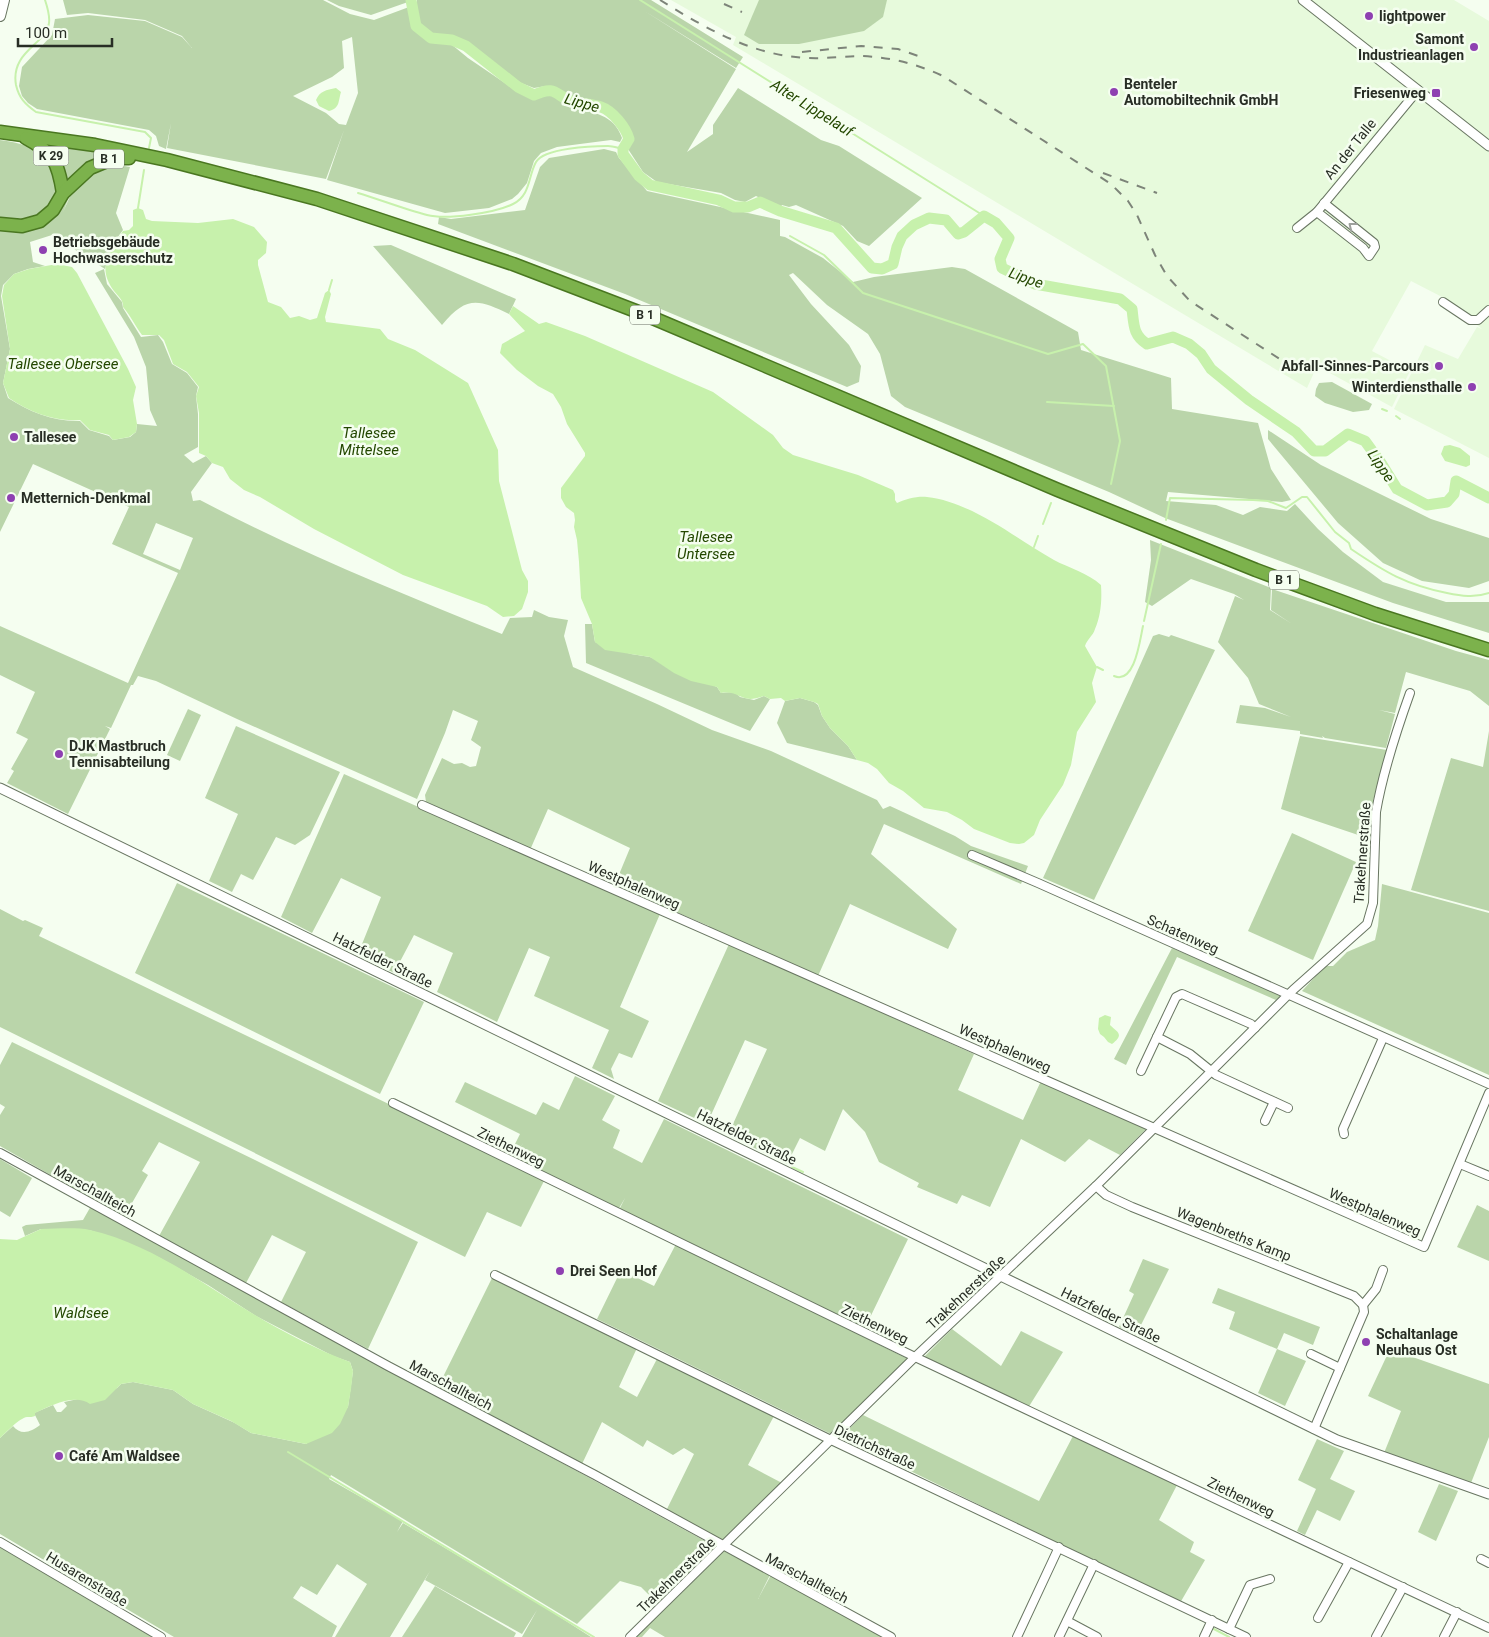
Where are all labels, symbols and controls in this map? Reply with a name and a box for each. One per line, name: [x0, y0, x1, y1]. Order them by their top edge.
place label: lightpower: [1379, 8, 1446, 24]
marker: lightpower: [1363, 10, 1375, 22]
scale bar: [18, 15, 111, 47]
text: 100 m: [25, 24, 67, 42]
place label: Samont Industrieanlagen: [1358, 31, 1464, 63]
marker: Samont Industrieanlagen: [1468, 41, 1480, 53]
water label: Alter Lippelauf: [766, 75, 858, 142]
place label: Benteler Automobiltechnik GmbH: [1124, 76, 1278, 108]
place label: Friesenweg: [1354, 85, 1426, 101]
marker: Benteler Automobiltechnik GmbH: [1108, 86, 1120, 98]
marker: Friesenweg: [1430, 87, 1442, 99]
water label: Lippe: [562, 89, 602, 117]
street label: An der Talle: [1321, 116, 1379, 182]
road number: K 29: [34, 146, 68, 166]
road number: B 1: [94, 150, 124, 168]
one-way arrow: [1349, 222, 1358, 231]
place label: Betriebsgebäude Hochwasserschutz: [53, 234, 173, 266]
marker: Betriebsgebäude Hochwasserschutz: [37, 244, 49, 256]
water label: Lippe: [1006, 263, 1046, 293]
road number: B 1: [630, 306, 660, 324]
water label: Tallesee Obersee: [8, 355, 119, 373]
place label: Abfall-Sinnes-Parcours: [1281, 358, 1429, 374]
marker: Abfall-Sinnes-Parcours: [1433, 360, 1445, 372]
place label: Winterdiensthalle: [1352, 379, 1462, 395]
marker: Winterdiensthalle: [1466, 381, 1478, 393]
water label: Tallesee Mittelsee: [339, 424, 399, 459]
place label: Tallesee: [24, 429, 77, 445]
marker: Tallesee: [8, 431, 20, 443]
water label: Lippe: [1364, 446, 1399, 486]
place label: Metternich-Denkmal: [21, 490, 151, 506]
marker: Metternich-Denkmal: [5, 492, 17, 504]
water label: Tallesee Untersee: [677, 528, 735, 563]
road number: B 1: [1269, 570, 1299, 590]
place label: DJK Mastbruch Tennisabteilung: [69, 738, 170, 770]
marker: DJK Mastbruch Tennisabteilung: [53, 748, 65, 760]
street label: Trakehnerstraße: [1350, 802, 1374, 904]
street label: Westphalenweg: [586, 858, 682, 912]
street label: Schatenweg: [1145, 911, 1221, 957]
street label: Hatzfelder Straße: [331, 929, 435, 991]
street label: Westphalenweg: [957, 1021, 1053, 1075]
street label: Hatzfelder Straße: [695, 1106, 799, 1168]
street label: Ziethenweg: [475, 1124, 547, 1170]
street label: Marschallteich: [51, 1162, 139, 1220]
street label: Westphalenweg: [1327, 1185, 1423, 1239]
street label: Wagenbreths Kamp: [1174, 1204, 1294, 1264]
street label: Trakehnerstraße: [923, 1252, 1009, 1332]
place label: Drei Seen Hof: [570, 1263, 658, 1279]
marker: Drei Seen Hof: [554, 1265, 566, 1277]
street label: Hatzfelder Straße: [1059, 1284, 1163, 1346]
street label: Ziethenweg: [839, 1301, 911, 1347]
water label: Waldsee: [53, 1304, 109, 1322]
place label: Schaltanlage Neuhaus Ost: [1376, 1326, 1458, 1358]
marker: Schaltanlage Neuhaus Ost: [1360, 1336, 1372, 1348]
street label: Marschallteich: [407, 1356, 495, 1414]
street label: Dietrichstraße: [832, 1421, 918, 1473]
place label: Café Am Waldsee: [69, 1448, 180, 1464]
marker: Café Am Waldsee: [53, 1450, 65, 1462]
street label: Ziethenweg: [1205, 1474, 1277, 1520]
street label: Trakehnerstraße: [634, 1534, 718, 1616]
street label: Husarenstraße: [43, 1548, 131, 1610]
street label: Marschallteich: [763, 1549, 851, 1607]

